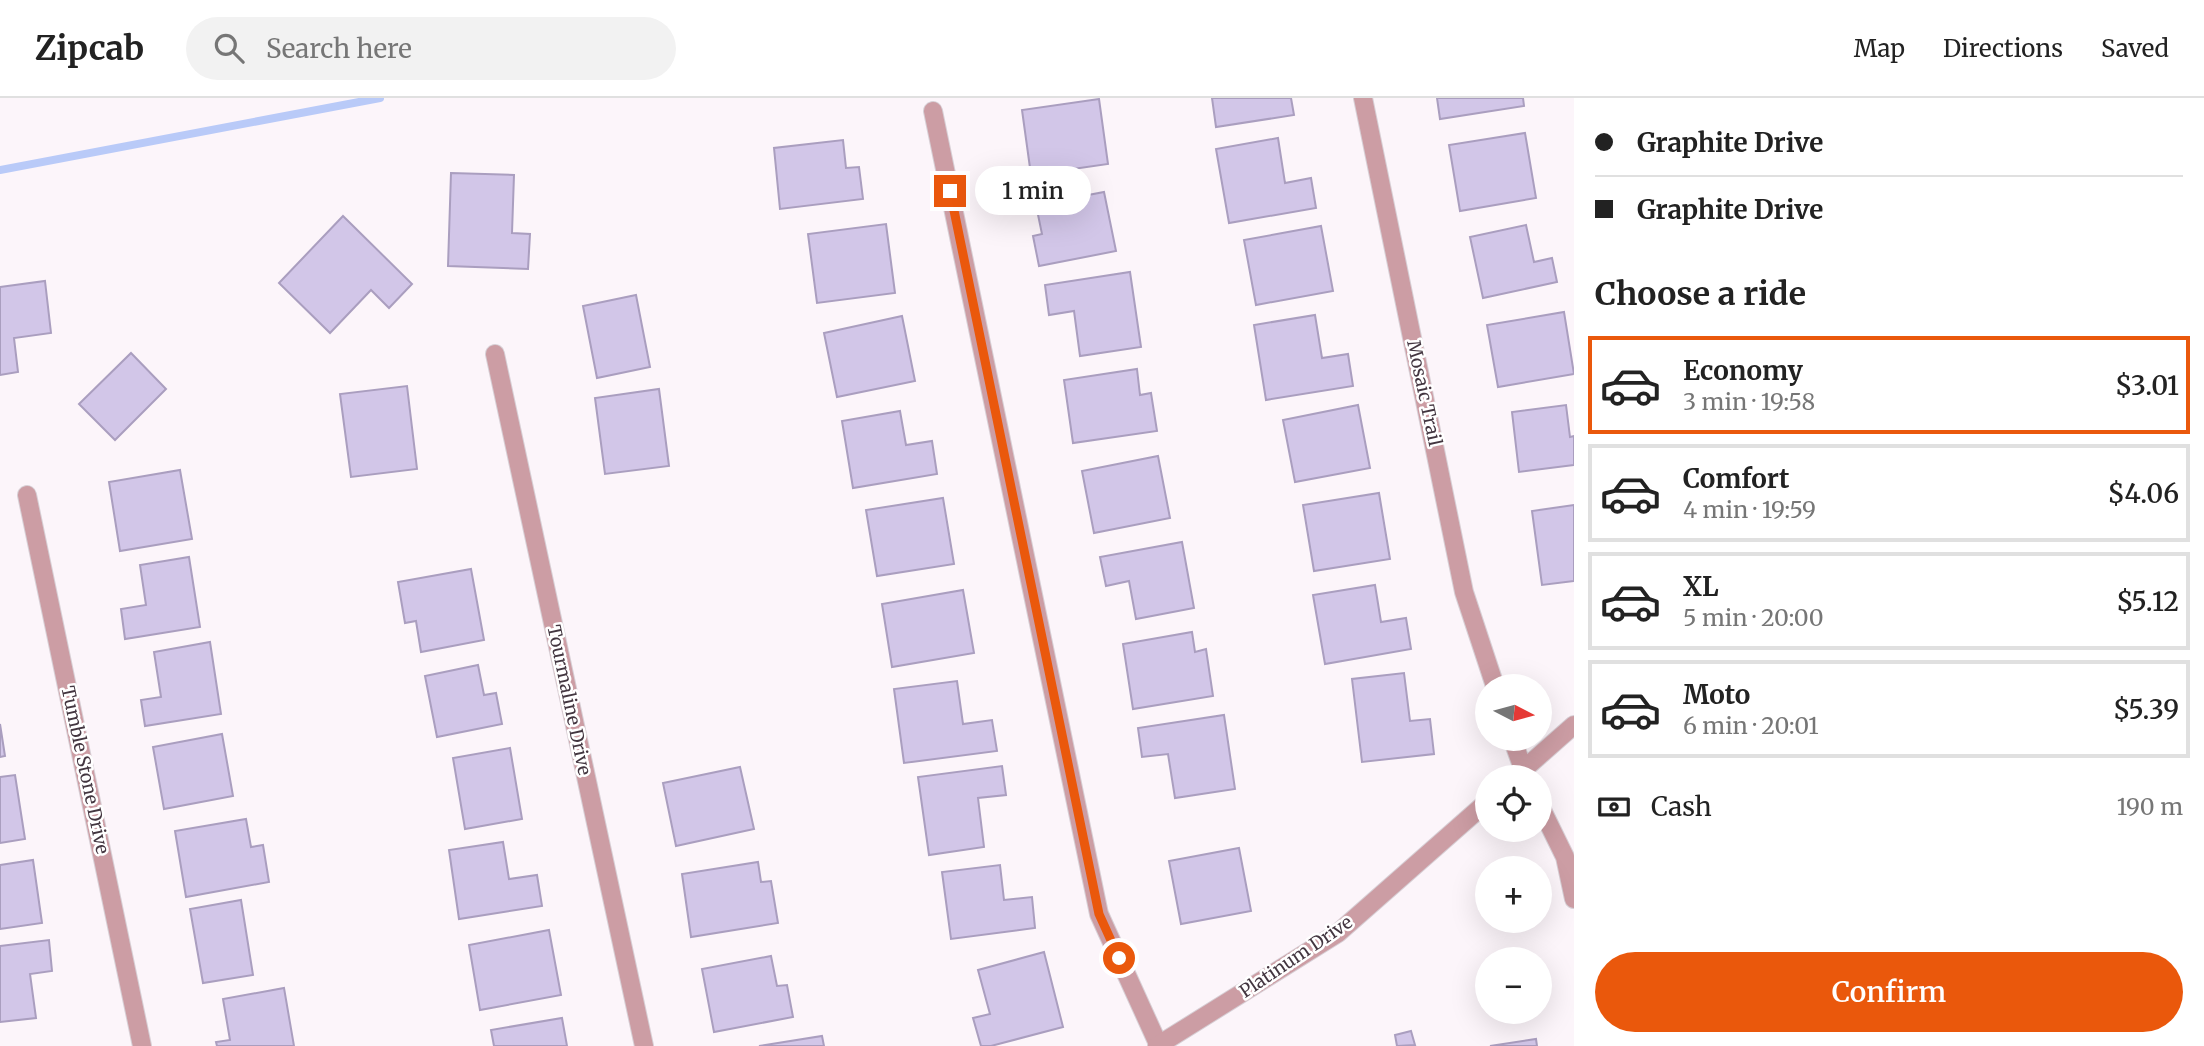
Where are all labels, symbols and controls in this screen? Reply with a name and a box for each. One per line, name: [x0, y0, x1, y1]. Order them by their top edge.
search box: [186, 17, 676, 80]
text: Zipcab: [35, 28, 144, 69]
icon: search: [210, 29, 248, 67]
text: Search here: [266, 32, 412, 65]
text: Map: [1854, 33, 1905, 64]
text: Directions: [1943, 33, 2063, 64]
text: Saved: [2101, 33, 2169, 64]
text: Graphite Drive: [1637, 126, 1823, 159]
callout: 1 min: [974, 166, 1090, 216]
route end: [934, 175, 966, 207]
text: 1 min: [1002, 176, 1064, 205]
text: Graphite Drive: [1637, 193, 1823, 226]
text: Choose a ride: [1595, 274, 1806, 314]
street label: Mosaic Trail: [1402, 338, 1447, 448]
icon: car: [1599, 354, 1662, 417]
text: Economy: [1683, 354, 1803, 387]
text: $3.01: [2115, 369, 2179, 402]
text: 3 min · 19:58: [1683, 387, 1815, 416]
icon: car: [1599, 462, 1662, 525]
text: Comfort: [1683, 462, 1789, 495]
text: $4.06: [2108, 477, 2179, 510]
text: 4 min · 19:59: [1683, 495, 1816, 524]
icon: car: [1599, 570, 1662, 633]
text: XL: [1683, 570, 1719, 603]
text: $5.12: [2116, 585, 2179, 618]
text: 5 min · 20:00: [1683, 603, 1824, 632]
street label: Tourmaline Drive: [542, 623, 597, 777]
north arrow: [1475, 674, 1552, 751]
map controls: [1475, 674, 1552, 1024]
icon: car: [1599, 678, 1662, 741]
text: Moto: [1683, 678, 1750, 711]
street label: Tumble Stone Drive: [56, 684, 115, 856]
text: $5.39: [2113, 693, 2179, 726]
text: 6 min · 20:01: [1683, 711, 1819, 740]
button: locate: [1475, 765, 1552, 842]
icon: cash: [1595, 788, 1633, 826]
text: Cash: [1651, 790, 1712, 823]
text: 190 m: [2117, 792, 2183, 821]
button: +: [1475, 856, 1552, 933]
street label: Platinum Drive: [1235, 910, 1356, 1003]
route start: [1103, 942, 1135, 974]
button: −: [1475, 947, 1552, 1024]
button: Confirm: [1595, 952, 2183, 1032]

